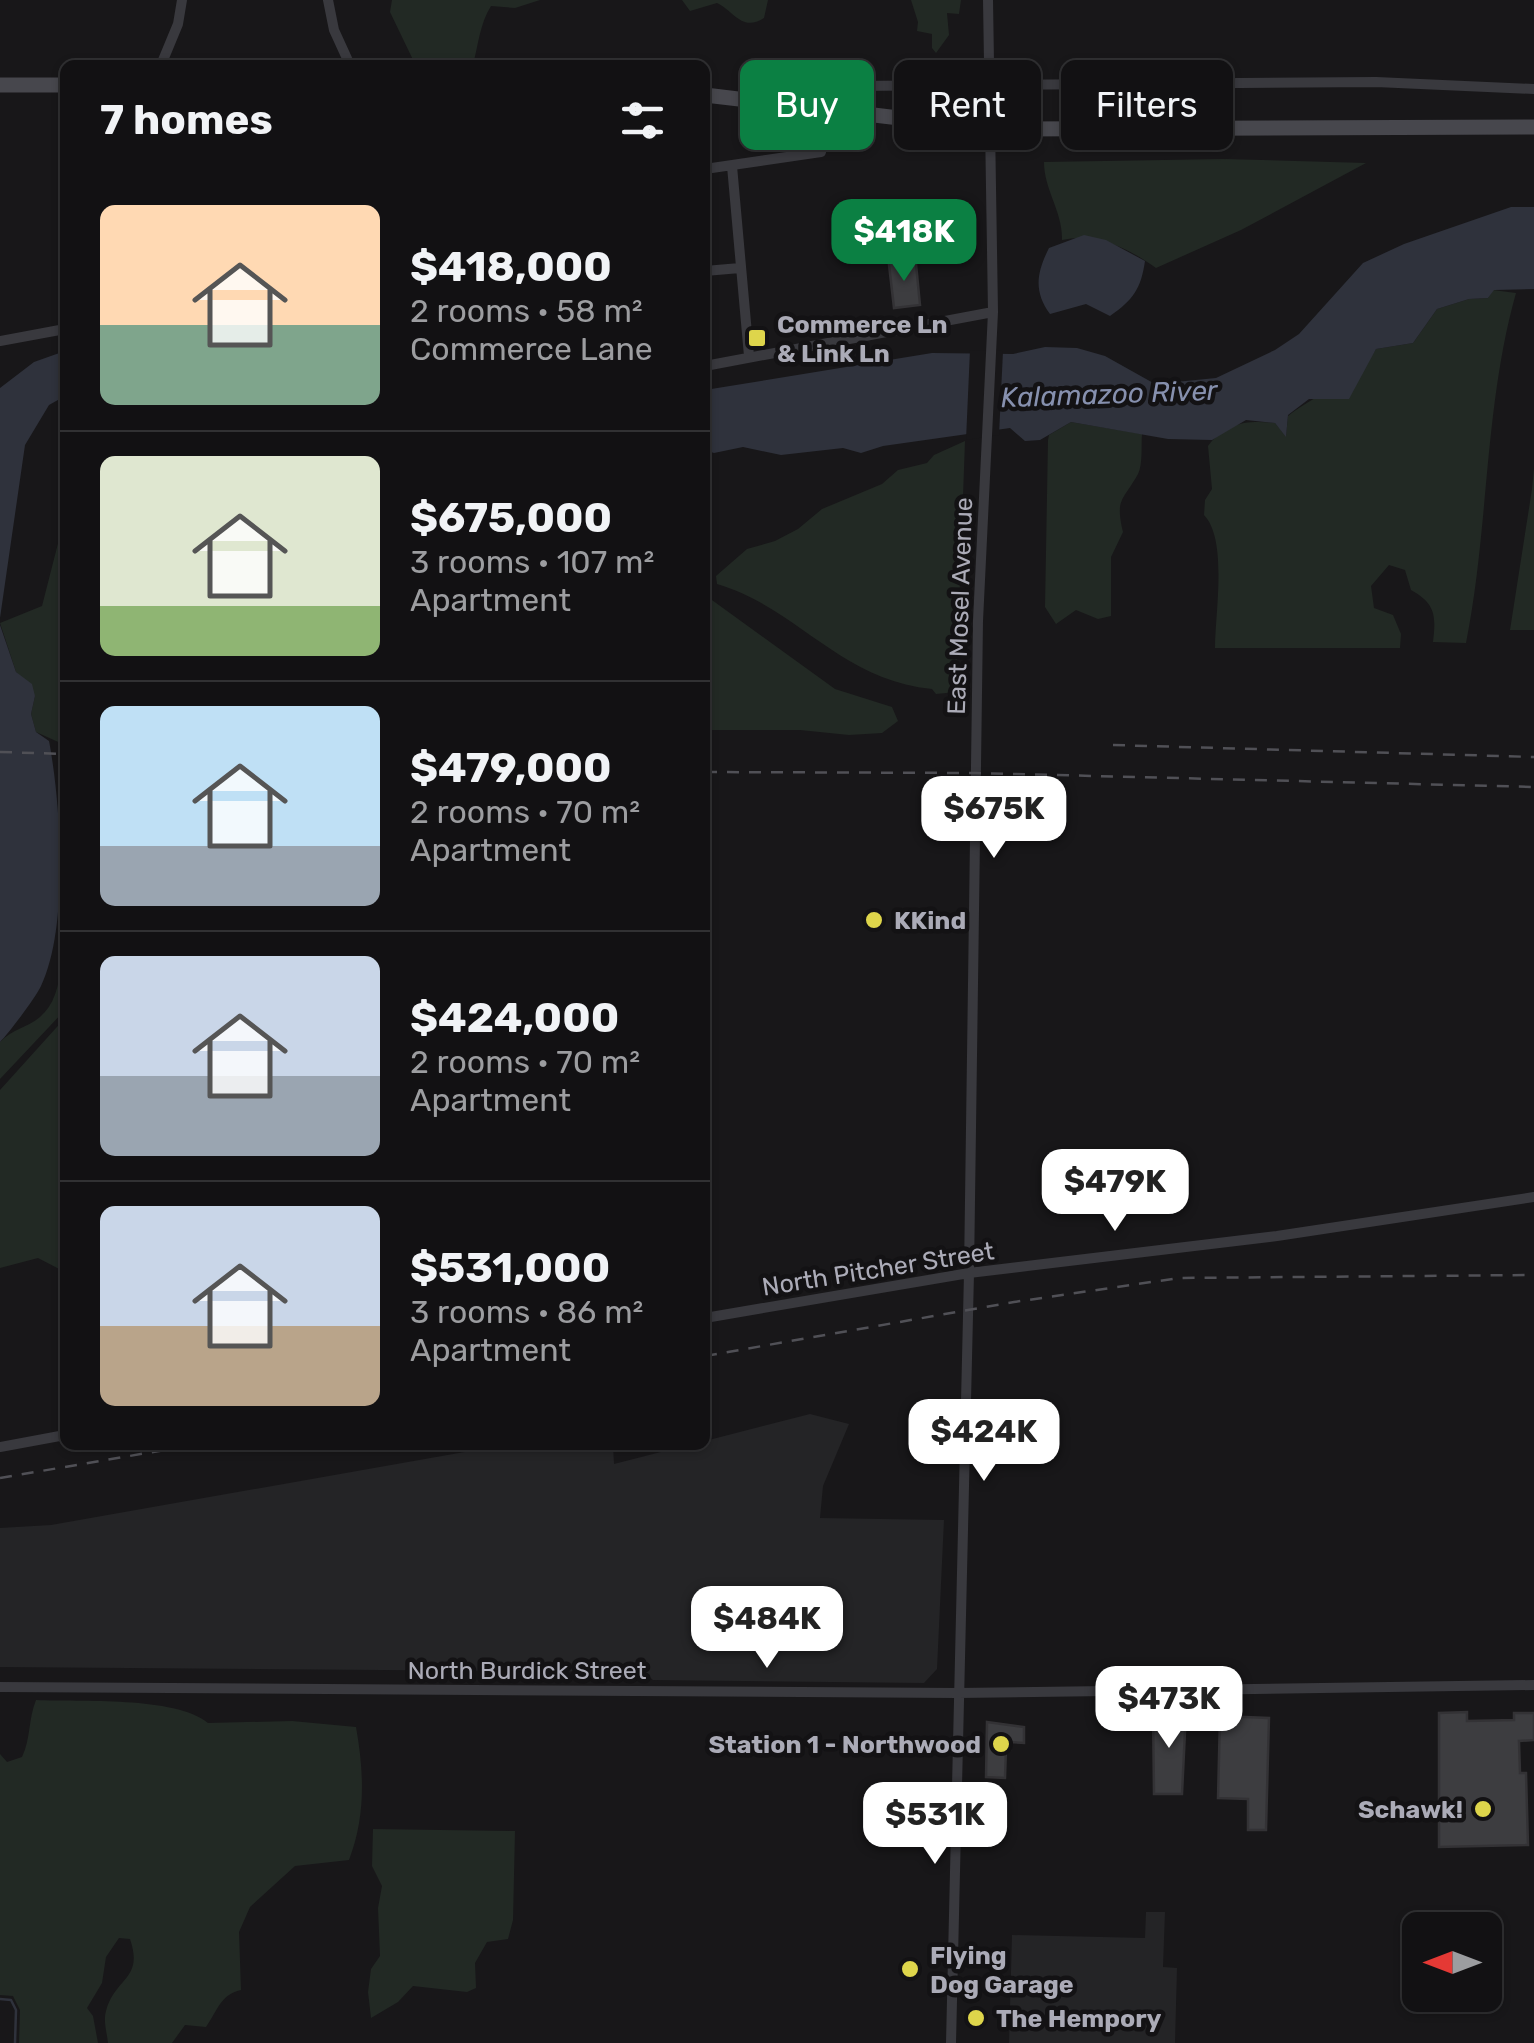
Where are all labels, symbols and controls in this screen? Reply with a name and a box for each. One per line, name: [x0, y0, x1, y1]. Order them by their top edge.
chip: Buy: [740, 60, 874, 150]
chip: Rent: [894, 60, 1041, 150]
chip: Filters: [1061, 60, 1233, 150]
icon: filters: [615, 93, 670, 148]
text: 7 homes: [100, 95, 273, 145]
pin: $418K: [834, 199, 974, 284]
text: $418K: [853, 212, 955, 250]
text: $418,000: [410, 242, 612, 292]
icon: home: [180, 245, 300, 365]
text: 2 rooms · 58 m²: [410, 292, 643, 330]
place label: Commerce Ln & Link Ln: [777, 310, 948, 368]
marker: Commerce Ln & Link Ln: [746, 327, 768, 349]
text: Commerce Lane: [410, 330, 653, 368]
water label: Kalamazoo River: [1000, 374, 1219, 414]
text: $675,000: [410, 493, 612, 543]
icon: home: [180, 496, 300, 616]
street label: East Mosel Avenue: [942, 497, 978, 715]
text: 3 rooms · 107 m²: [410, 543, 654, 581]
text: Apartment: [410, 581, 571, 619]
text: $479,000: [410, 743, 612, 793]
icon: home: [180, 746, 300, 866]
pin: $675K: [924, 776, 1064, 861]
text: $675K: [943, 789, 1045, 827]
text: 2 rooms · 70 m²: [410, 793, 640, 831]
text: Apartment: [410, 831, 571, 869]
place label: KKind: [894, 906, 966, 935]
marker: KKind: [863, 909, 885, 931]
text: $424,000: [410, 993, 619, 1043]
icon: home: [180, 996, 300, 1116]
text: 2 rooms · 70 m²: [410, 1043, 640, 1081]
text: Apartment: [410, 1081, 571, 1119]
pin: $479K: [1045, 1149, 1185, 1234]
text: $479K: [1064, 1162, 1166, 1200]
street label: North Pitcher Street: [760, 1236, 996, 1302]
text: $531,000: [410, 1243, 610, 1293]
icon: home: [180, 1246, 300, 1366]
text: 3 rooms · 86 m²: [410, 1293, 644, 1331]
text: Apartment: [410, 1331, 571, 1369]
pin: $424K: [914, 1399, 1054, 1484]
text: $424K: [931, 1412, 1037, 1450]
pin: $484K: [697, 1586, 837, 1671]
text: $484K: [713, 1599, 821, 1637]
street label: North Burdick Street: [407, 1656, 647, 1685]
pin: $473K: [1099, 1666, 1239, 1751]
text: $473K: [1117, 1679, 1221, 1717]
place label: Station 1 - Northwood: [708, 1730, 981, 1759]
marker: Station 1 - Northwood: [990, 1733, 1012, 1755]
pin: $531K: [865, 1782, 1005, 1867]
text: $531K: [885, 1795, 985, 1833]
place label: Schawk!: [1358, 1795, 1463, 1824]
marker: Schawk!: [1472, 1798, 1494, 1820]
north arrow: [1402, 1912, 1502, 2012]
map controls: [1402, 1912, 1502, 2012]
place label: Flying Dog Garage: [930, 1941, 1074, 1999]
marker: Flying Dog Garage: [899, 1958, 921, 1980]
place label: The Hempory: [996, 2004, 1162, 2033]
marker: The Hempory: [965, 2007, 987, 2029]

